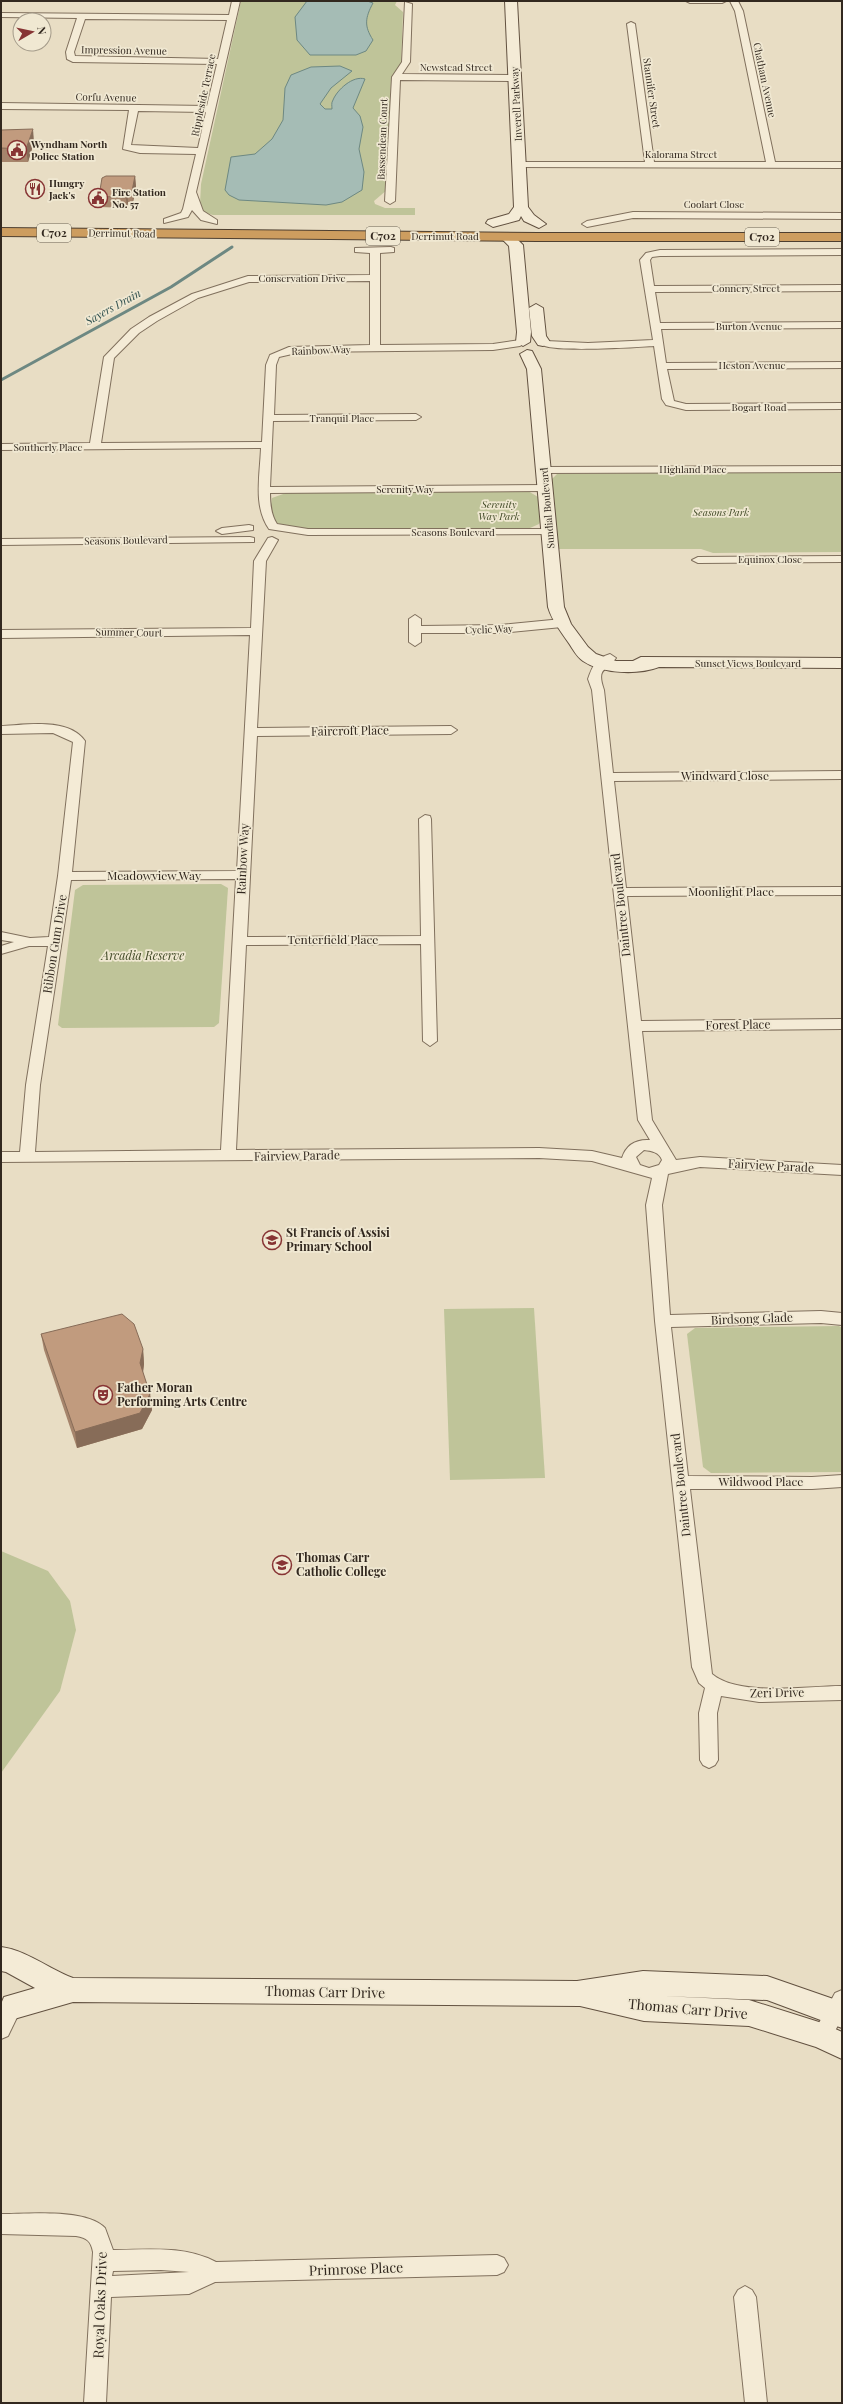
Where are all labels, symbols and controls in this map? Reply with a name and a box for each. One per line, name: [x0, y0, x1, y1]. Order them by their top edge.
north arrow: [12, 12, 52, 52]
text: N: [34, 25, 50, 36]
street label: Chatham Avenue: [750, 41, 780, 119]
street label: Impression Avenue: [81, 42, 167, 58]
street label: Rippleside Terrace: [187, 52, 219, 138]
street label: Stannifer Street: [640, 57, 664, 129]
street label: Newstead Street: [420, 60, 493, 74]
street label: Inverell Parkway: [507, 66, 525, 142]
street label: Corfu Avenue: [75, 89, 137, 105]
street label: Bassendean Court: [374, 97, 390, 180]
place label: Wyndham North Police Station: [30, 137, 107, 163]
public building icon: Wyndham North Police Station: [6, 139, 28, 161]
street label: Kalorama Street: [645, 147, 718, 161]
place label: Hungry Jack's: [48, 176, 85, 202]
restaurant icon: Hungry Jack's: [24, 178, 46, 200]
place label: Fire Station No. 57: [112, 185, 167, 211]
public building icon: Fire Station No. 57: [87, 187, 109, 209]
street label: Coolart Close: [684, 197, 744, 211]
road number: C702: [37, 224, 71, 242]
street label: Derrimut Road: [88, 225, 156, 241]
road number: C702: [366, 227, 400, 245]
road number: C702: [745, 228, 779, 246]
street label: Derrimut Road: [411, 229, 479, 243]
street label: Conservation Drive: [259, 271, 346, 285]
street label: Connery Street: [712, 281, 780, 295]
water label: Sayers Drain: [81, 285, 143, 328]
street label: Burton Avenue: [716, 319, 782, 333]
street label: Rainbow Way: [291, 342, 351, 358]
street label: Heston Avenue: [718, 358, 786, 372]
street label: Bogart Road: [732, 400, 787, 414]
street label: Tranquil Place: [310, 411, 374, 425]
street label: Southerly Place: [13, 440, 83, 454]
street label: Highland Place: [659, 462, 727, 476]
street label: Sundial Boulevard: [536, 467, 558, 549]
street label: Serenity Way: [376, 482, 434, 496]
park label: Serenity Way Park: [478, 497, 520, 523]
park label: Seasons Park: [692, 505, 749, 519]
street label: Seasons Boulevard: [411, 525, 495, 539]
street label: Seasons Boulevard: [84, 532, 168, 548]
street label: Equinox Close: [738, 552, 802, 566]
street label: Cyclic Way: [465, 621, 513, 637]
street label: Summer Court: [95, 624, 163, 640]
street label: Sunset Views Boulevard: [695, 656, 801, 670]
street label: Faircroft Place: [311, 721, 389, 739]
street label: Windward Close: [680, 767, 769, 783]
street label: Rainbow Way: [232, 823, 252, 895]
street label: Daintree Boulevard: [607, 853, 633, 958]
street label: Meadowview Way: [107, 867, 201, 883]
street label: Moonlight Place: [688, 883, 774, 899]
street label: Ribbon Gum Drive: [38, 893, 70, 994]
street label: Tenterfield Place: [288, 931, 378, 947]
park label: Arcadia Reserve: [100, 947, 184, 963]
street label: Forest Place: [705, 1015, 771, 1033]
street label: Fairview Parade: [254, 1146, 340, 1164]
street label: Fairview Parade: [728, 1155, 814, 1175]
place label: St Francis of Assisi Primary School: [286, 1224, 390, 1254]
school or university icon: St Francis of Assisi Primary School: [261, 1229, 283, 1251]
street label: Birdsong Glade: [711, 1309, 793, 1327]
place label: Father Moran Performing Arts Centre: [117, 1379, 247, 1409]
theatre icon: Father Moran Performing Arts Centre: [92, 1384, 114, 1406]
street label: Daintree Boulevard: [667, 1433, 693, 1538]
street label: Wildwood Place: [718, 1473, 803, 1489]
place label: Thomas Carr Catholic College: [296, 1549, 386, 1579]
school or university icon: Thomas Carr Catholic College: [271, 1554, 293, 1576]
street label: Zeri Drive: [750, 1684, 804, 1700]
street label: Thomas Carr Drive: [265, 1981, 385, 2002]
street label: Thomas Carr Drive: [627, 1994, 749, 2023]
street label: Royal Oaks Drive: [88, 2251, 111, 2359]
street label: Primrose Place: [309, 2257, 403, 2280]

